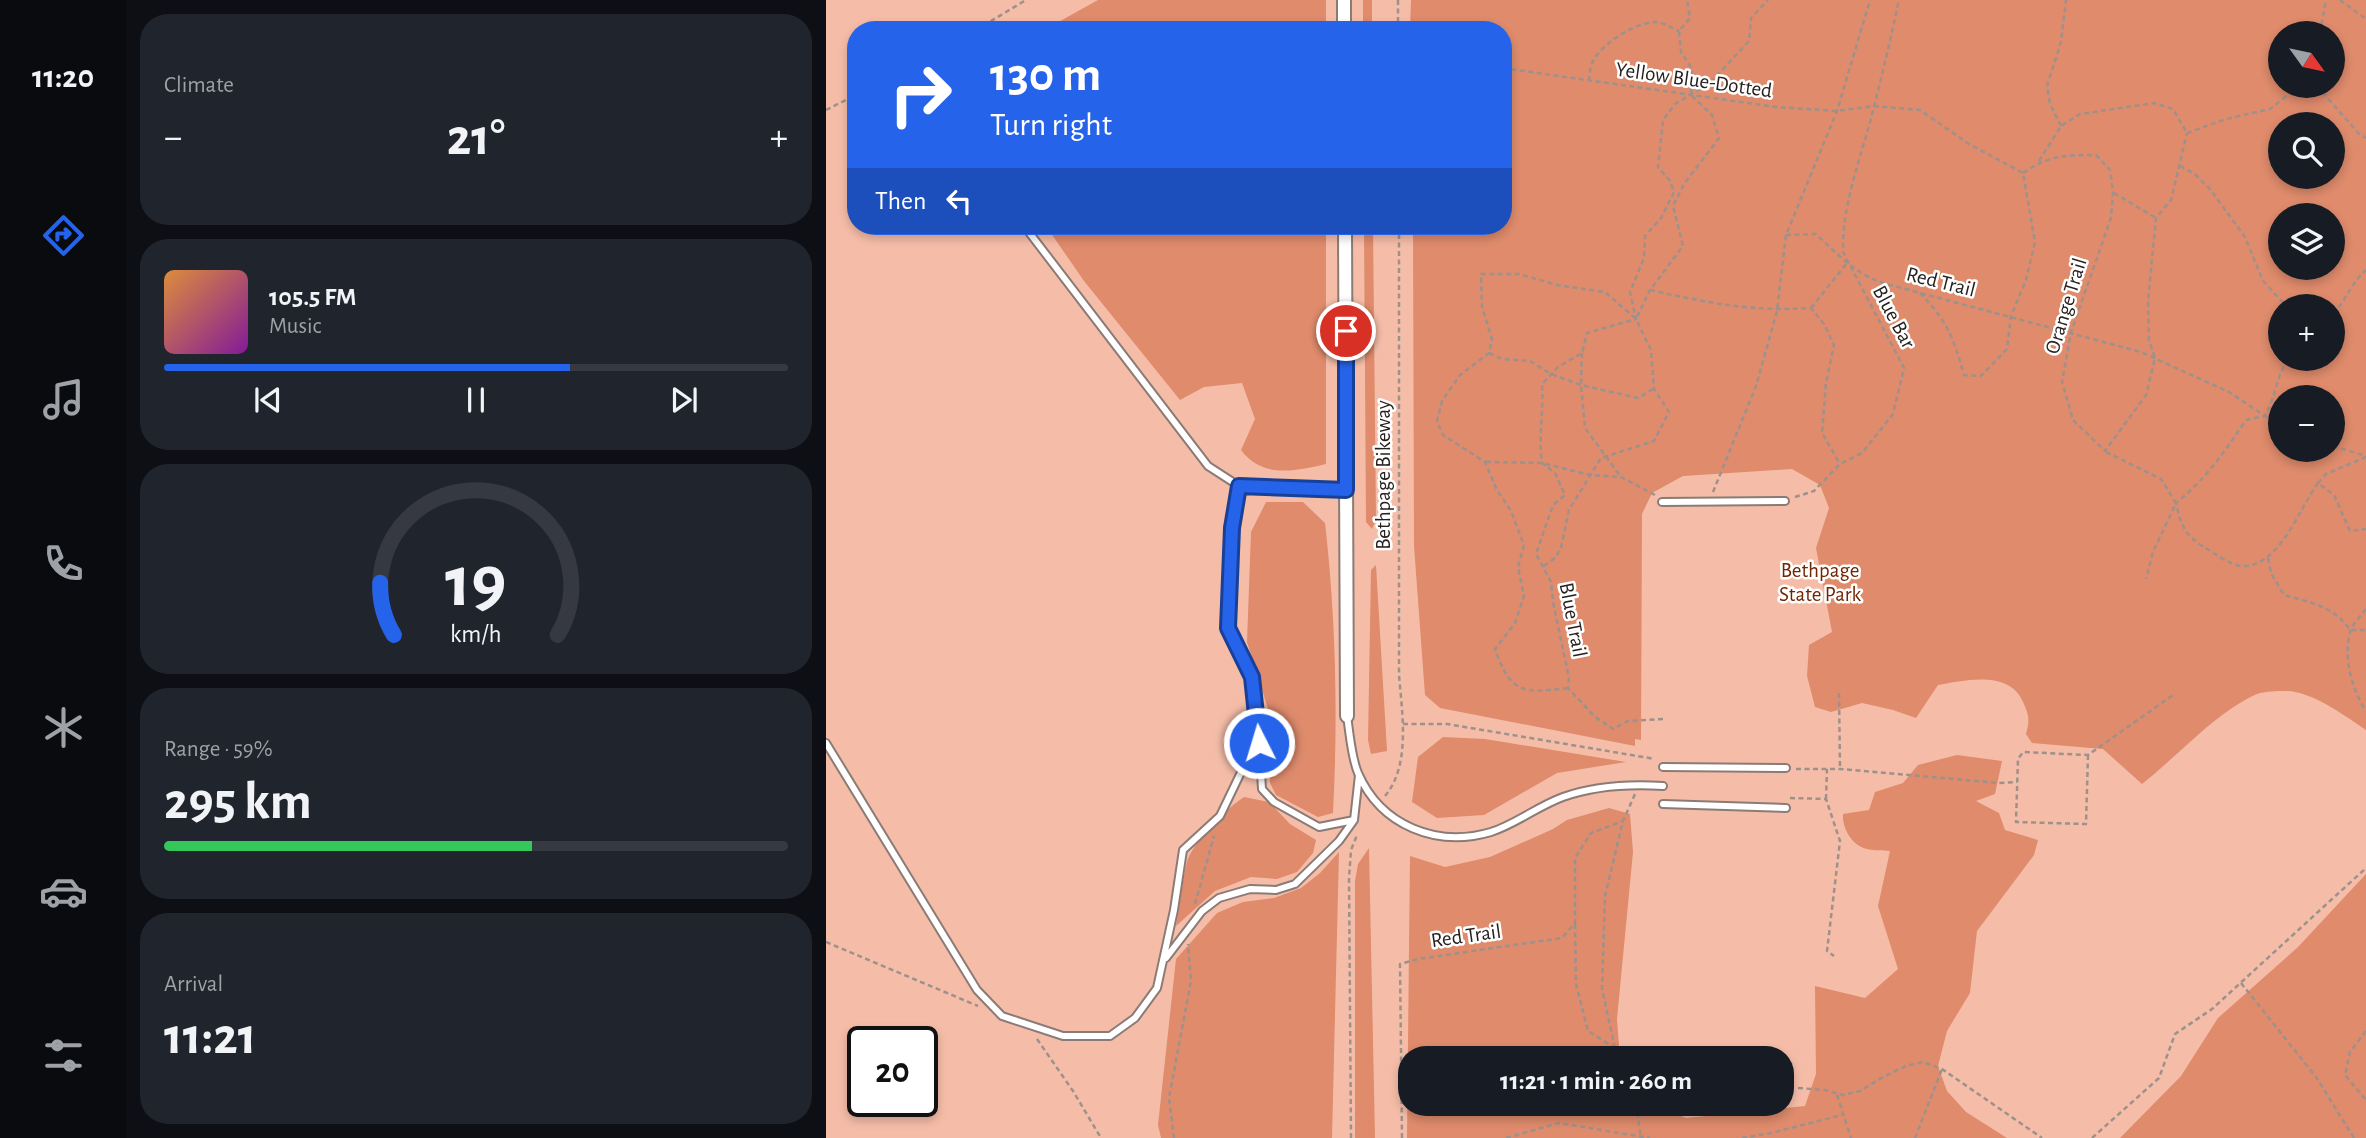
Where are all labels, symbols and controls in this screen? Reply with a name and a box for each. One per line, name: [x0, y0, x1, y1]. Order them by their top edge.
north arrow: [2268, 21, 2345, 98]
map controls: [2268, 21, 2345, 462]
icon: right: [875, 49, 966, 140]
text: 130 m: [990, 51, 1101, 100]
street label: Yellow Blue-Dotted: [1614, 59, 1774, 101]
text: 11:20: [32, 61, 94, 93]
text: Climate: [164, 74, 234, 97]
text: Turn right: [990, 109, 1112, 141]
text: 21°: [447, 112, 505, 164]
button: search: [2268, 112, 2345, 189]
text: −: [164, 119, 182, 157]
text: +: [770, 119, 788, 157]
icon: left: [940, 182, 978, 220]
text: Then: [875, 188, 926, 214]
button: layers: [2268, 203, 2345, 280]
icon: directions: [39, 211, 88, 260]
street label: Orange Trail: [2041, 256, 2091, 356]
street label: Red Trail: [1904, 263, 1978, 301]
street label: Blue Bar: [1869, 282, 1919, 352]
text: 105.5 FM: [269, 284, 357, 310]
button: +: [2268, 294, 2345, 371]
pin: [1316, 301, 1376, 361]
icon: arrive: [1327, 312, 1365, 350]
text: Music: [269, 315, 321, 338]
icon: music: [39, 375, 88, 424]
icon: previous: [249, 381, 287, 419]
icon: pause: [457, 381, 495, 419]
icon: next: [665, 381, 703, 419]
button: −: [2268, 385, 2345, 462]
street label: Bethpage Bikeway: [1373, 400, 1394, 550]
icon: phone: [39, 539, 88, 588]
text: 19: [445, 547, 507, 620]
park label: Bethpage State Park: [1779, 560, 1861, 605]
street label: Blue Trail: [1555, 581, 1591, 659]
text: km/h: [450, 622, 502, 647]
icon: climate: [39, 703, 88, 752]
position arrow: [1222, 706, 1296, 780]
text: Range · 59%: [164, 738, 273, 761]
text: 295 km: [164, 776, 312, 828]
icon: car: [39, 867, 88, 916]
street label: Red Trail: [1430, 921, 1502, 951]
text: Arrival: [164, 973, 223, 996]
text: 11:21: [164, 1011, 257, 1063]
speed limit sign: 20: [847, 1026, 938, 1117]
icon: filters: [39, 1031, 88, 1080]
text: 11:21 · 1 min · 260 m: [1500, 1068, 1692, 1094]

